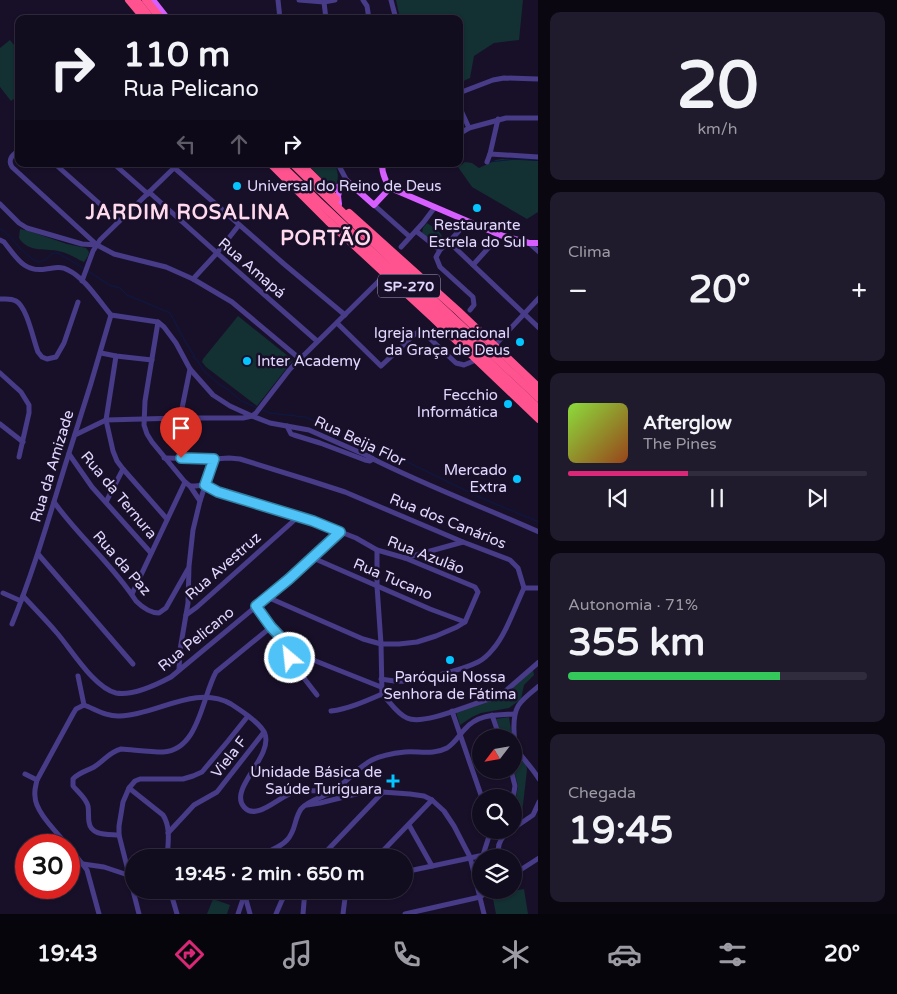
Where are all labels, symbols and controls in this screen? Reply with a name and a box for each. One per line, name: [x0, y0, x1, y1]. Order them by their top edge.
text: 110 m: [123, 34, 230, 76]
icon: right: [40, 35, 105, 100]
text: 20: [677, 47, 758, 126]
text: Rua Pelicano: [123, 76, 259, 102]
text: km/h: [697, 119, 738, 139]
icon: left: [172, 130, 200, 158]
icon: ahead: [225, 130, 253, 158]
icon: right: [278, 130, 306, 158]
place label: Universal do Reino de Deus: [247, 177, 442, 195]
marker: Universal do Reino de Deus: [231, 180, 243, 192]
district label: JARDIM ROSALINA: [85, 201, 290, 225]
marker: Restaurante Estrela do Sul: [471, 202, 483, 214]
place label: Restaurante Estrela do Sul: [429, 216, 525, 251]
district label: PORTÃO: [280, 226, 372, 251]
street label: Rua Amapá: [215, 234, 289, 302]
text: Clima: [568, 242, 611, 262]
text: 20°: [689, 267, 751, 313]
road number: SP-270: [378, 274, 440, 298]
text: −: [568, 274, 588, 308]
text: +: [851, 274, 867, 308]
place label: Igreja Internacional da Graça de Deus: [374, 324, 510, 359]
marker: Igreja Internacional da Graça de Deus: [514, 336, 526, 348]
place label: Inter Academy: [257, 352, 361, 370]
marker: Inter Academy: [241, 355, 253, 367]
place label: Fecchio Informática: [417, 386, 498, 421]
marker: Fecchio Informática: [502, 398, 514, 410]
pin: [160, 407, 202, 458]
street label: Rua da Amizade: [26, 408, 78, 524]
street label: Rua Beija Flor: [312, 412, 409, 470]
text: Afterglow: [643, 412, 732, 434]
icon: arrive: [167, 414, 195, 442]
text: The Pines: [643, 434, 717, 454]
street label: Rua da Ternura: [77, 448, 161, 542]
place label: Mercado Extra: [444, 461, 507, 496]
marker: Mercado Extra: [511, 473, 523, 485]
icon: previous: [604, 484, 632, 512]
icon: pause: [703, 484, 731, 512]
icon: next: [803, 484, 831, 512]
street label: Rua dos Canários: [387, 489, 509, 553]
street label: Rua da Paz: [89, 527, 155, 599]
street label: Rua Avestruz: [181, 528, 265, 604]
street label: Rua Azulão: [385, 532, 467, 578]
street label: Rua Tucano: [351, 554, 435, 604]
text: Autonomia · 71%: [568, 595, 698, 615]
street label: Rua Pelicano: [154, 603, 238, 675]
text: 355 km: [568, 620, 705, 666]
position arrow: [263, 631, 315, 683]
marker: Paróquia Nossa Senhora de Fátima: [444, 654, 456, 666]
place label: Paróquia Nossa Senhora de Fátima: [384, 668, 516, 703]
north arrow: [472, 729, 522, 779]
map controls: [472, 729, 522, 899]
street label: Viela F: [207, 733, 251, 781]
place label: Unidade Básica de Saúde Turiguara: [250, 763, 382, 798]
marker: Unidade Básica de Saúde Turiguara: [386, 774, 400, 788]
text: Chegada: [568, 783, 636, 803]
button: search: [472, 789, 522, 839]
text: 19:45: [568, 808, 673, 854]
speed limit sign: 30: [15, 834, 80, 899]
button: layers: [472, 849, 522, 899]
text: 19:45 · 2 min · 650 m: [173, 863, 365, 885]
icon: directions: [172, 937, 207, 972]
icon: music: [280, 937, 315, 972]
icon: phone: [389, 937, 424, 972]
icon: climate: [498, 937, 533, 972]
icon: car: [607, 937, 642, 972]
icon: filters: [715, 937, 750, 972]
text: 19:43: [37, 941, 98, 967]
text: 20°: [824, 941, 860, 967]

